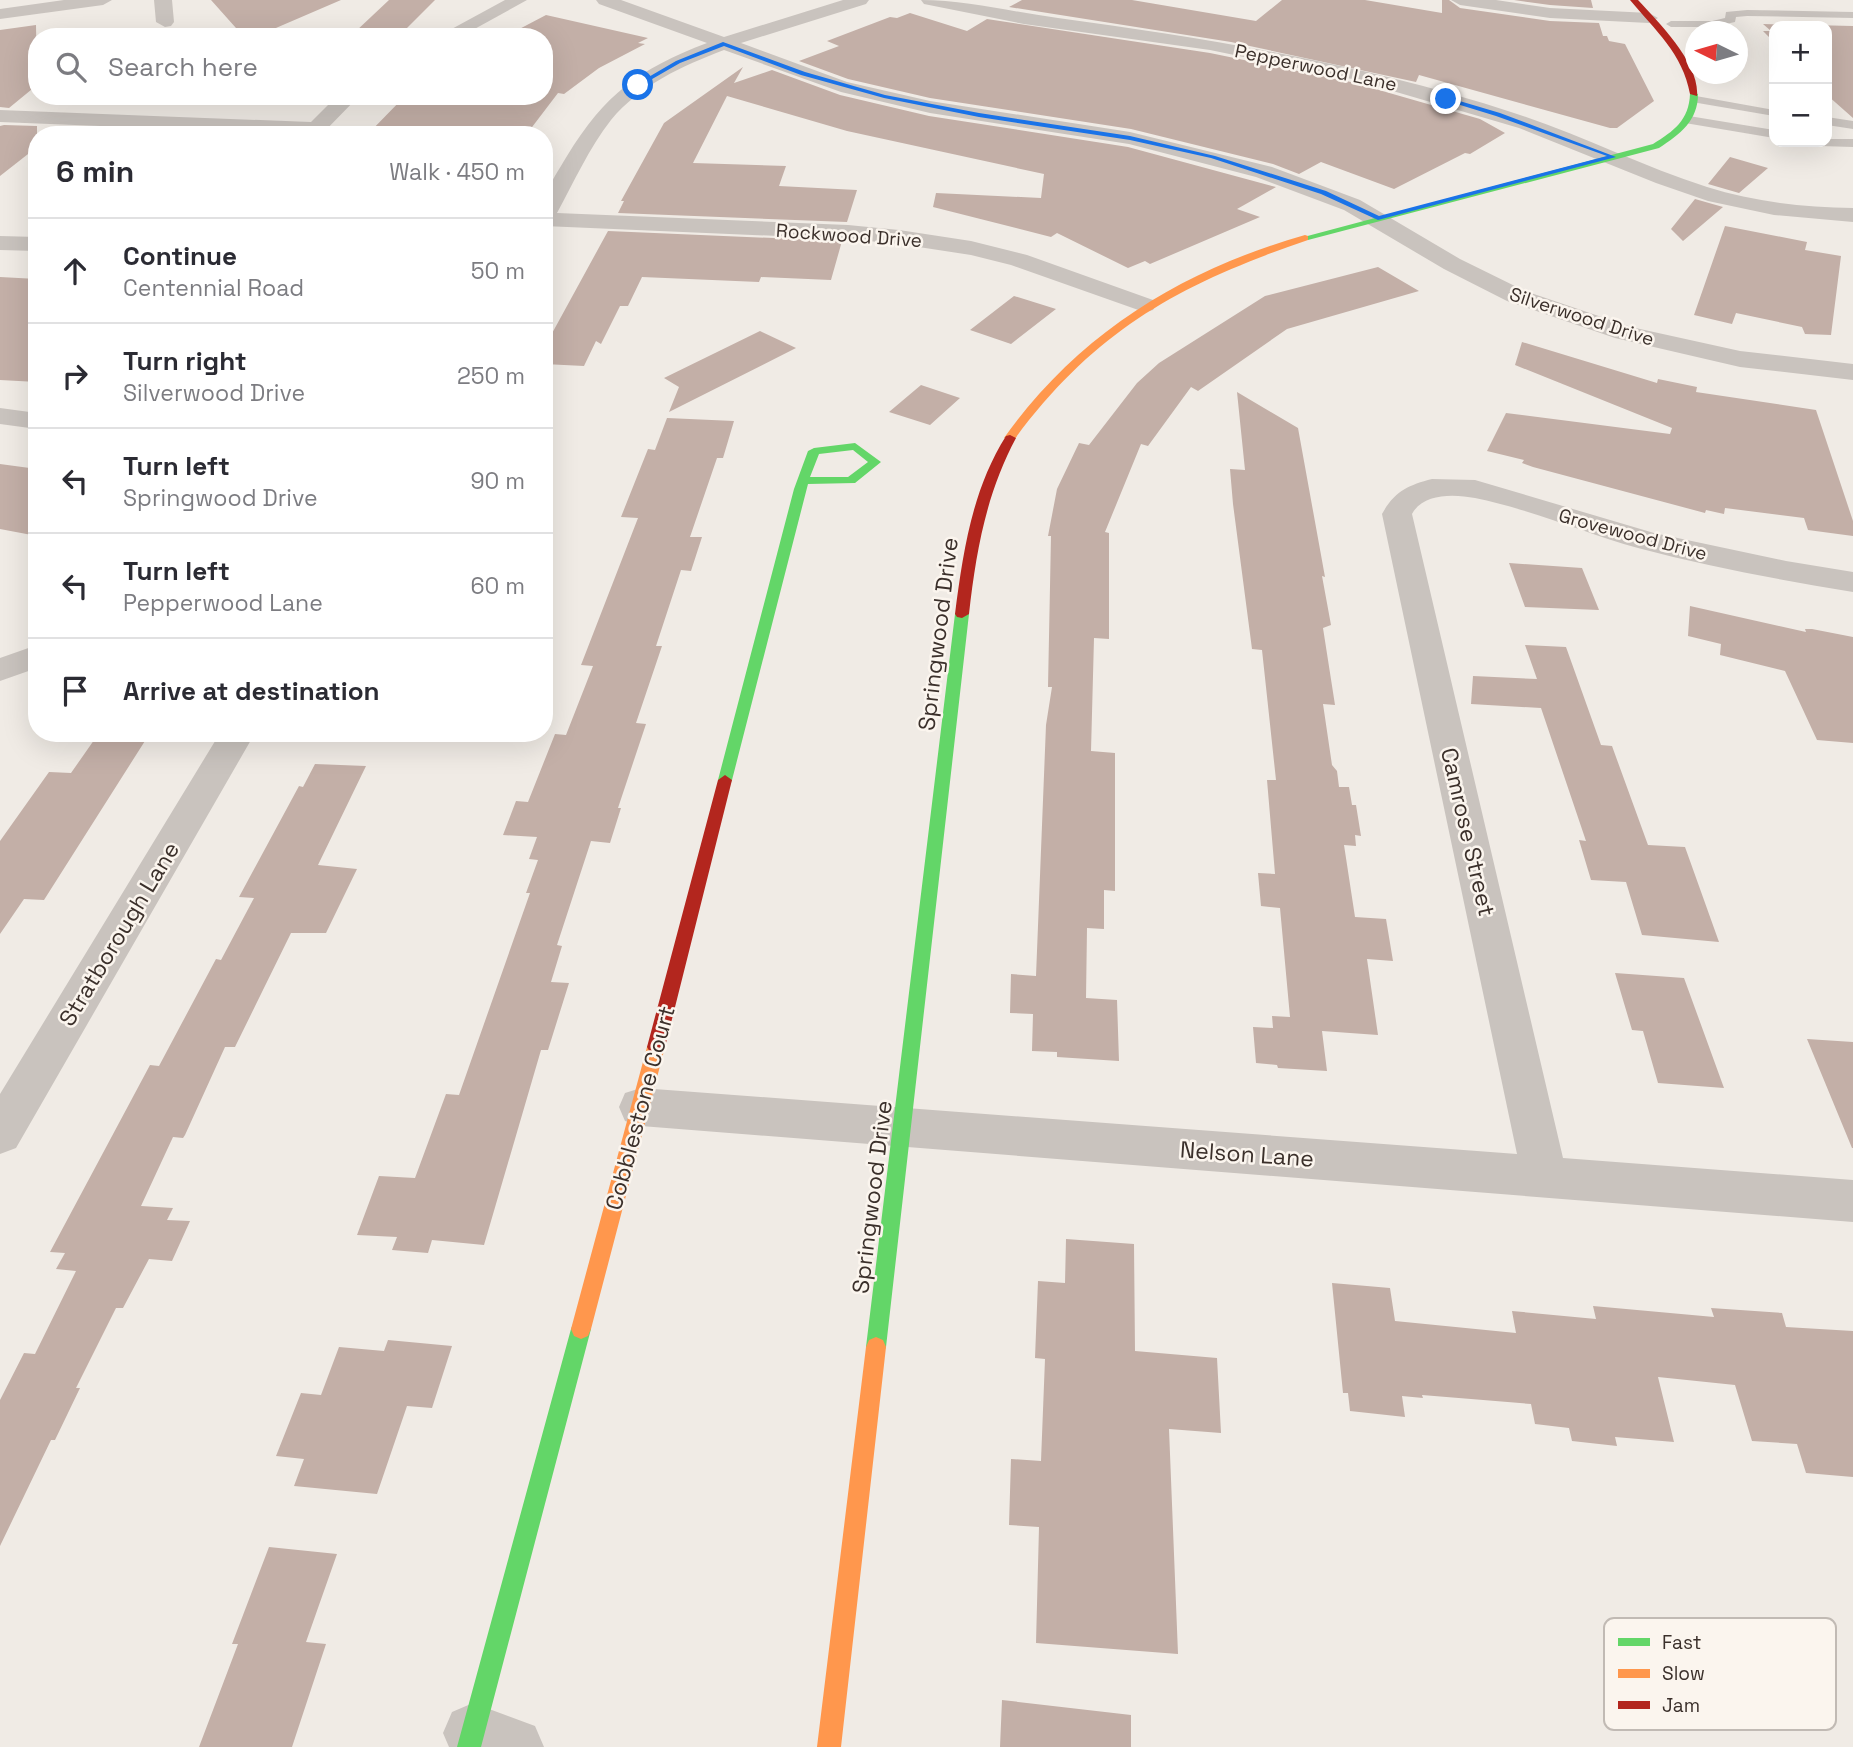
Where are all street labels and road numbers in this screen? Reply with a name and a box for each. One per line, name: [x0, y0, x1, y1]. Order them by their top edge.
street label: Pepperwood Lane: [1233, 38, 1399, 97]
street label: Rockwood Drive: [775, 218, 923, 253]
street label: Silverwood Drive: [1506, 281, 1657, 352]
street label: Grovewood Drive: [1556, 503, 1710, 566]
street label: Springwood Drive: [911, 536, 965, 732]
street label: Camrose Street: [1434, 745, 1502, 919]
street label: Stratborough Lane: [52, 836, 186, 1032]
street label: Cobblestone Court: [598, 1003, 682, 1213]
street label: Springwood Drive: [845, 1099, 899, 1295]
street label: Nelson Lane: [1179, 1134, 1315, 1174]

